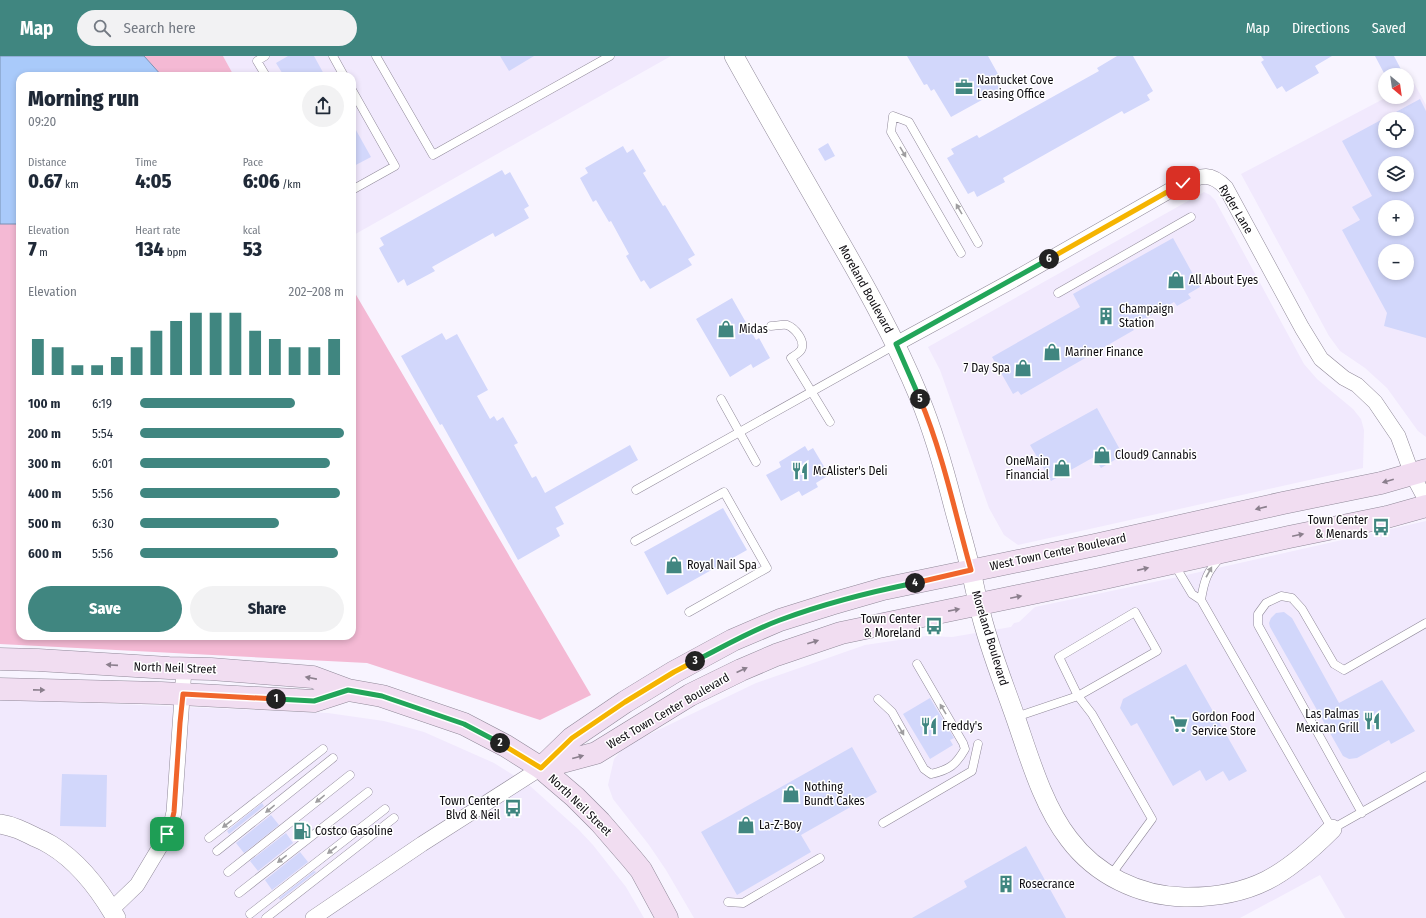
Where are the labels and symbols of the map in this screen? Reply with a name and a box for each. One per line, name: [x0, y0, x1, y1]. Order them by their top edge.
north arrow: [1378, 68, 1414, 104]
place label: Nantucket Cove Leasing Office: [977, 73, 1053, 101]
office icon: Nantucket Cove Leasing Office: [954, 77, 974, 97]
one-way arrow: [899, 146, 906, 158]
pin: [1166, 166, 1200, 200]
street label: Ryder Lane: [1216, 182, 1256, 236]
one-way arrow: [955, 203, 962, 215]
street label: Moreland Boulevard: [836, 242, 896, 336]
pin: 6: [1039, 249, 1059, 269]
shop icon: All About Eyes: [1166, 270, 1186, 290]
place label: All About Eyes: [1189, 273, 1258, 287]
place label: Champaign Station: [1119, 302, 1174, 330]
building icon: Champaign Station: [1096, 306, 1116, 326]
shop icon: Midas: [716, 319, 736, 339]
place label: Midas: [739, 322, 768, 336]
shop icon: Mariner Finance: [1042, 342, 1062, 362]
place label: Mariner Finance: [1065, 345, 1143, 359]
shop icon: 7 Day Spa: [1013, 358, 1033, 378]
place label: 7 Day Spa: [963, 361, 1010, 375]
pin: 5: [910, 389, 930, 409]
shop icon: Cloud9 Cannabis: [1092, 445, 1112, 465]
place label: Cloud9 Cannabis: [1115, 448, 1197, 462]
place label: OneMain Financial: [1005, 454, 1049, 482]
shop icon: OneMain Financial: [1052, 458, 1072, 478]
restaurant icon: McAlister's Deli: [790, 461, 810, 481]
place label: McAlister's Deli: [813, 464, 888, 478]
one-way arrow: [1382, 478, 1394, 484]
one-way arrow: [1255, 505, 1267, 511]
place label: Town Center & Menards: [1308, 513, 1369, 541]
bus stop icon: Town Center & Menards: [1371, 517, 1391, 537]
street label: West Town Center Boulevard: [988, 531, 1128, 573]
one-way arrow: [1292, 532, 1304, 538]
shop icon: Royal Nail Spa: [664, 555, 684, 575]
place label: Royal Nail Spa: [687, 558, 757, 572]
one-way arrow: [1137, 566, 1150, 572]
one-way arrow: [1206, 567, 1212, 578]
pin: 4: [905, 573, 925, 593]
street label: Moreland Boulevard: [969, 589, 1011, 687]
one-way arrow: [1010, 593, 1023, 599]
one-way arrow: [948, 607, 960, 613]
place label: Town Center & Moreland: [861, 612, 922, 640]
bus stop icon: Town Center & Moreland: [924, 616, 944, 636]
one-way arrow: [808, 639, 820, 645]
pin: 3: [685, 651, 705, 671]
street label: North Neil Street: [133, 660, 217, 676]
one-way arrow: [106, 661, 118, 668]
one-way arrow: [736, 666, 748, 672]
street label: West Town Center Boulevard: [604, 670, 732, 752]
one-way arrow: [305, 674, 318, 680]
one-way arrow: [33, 687, 46, 693]
pin: 1: [266, 689, 286, 709]
one-way arrow: [940, 703, 947, 715]
place label: Las Palmas Mexican Grill: [1296, 707, 1359, 735]
place label: Gordon Food Service Store: [1192, 710, 1256, 738]
restaurant icon: Las Palmas Mexican Grill: [1362, 711, 1382, 731]
supermarket icon: Gordon Food Service Store: [1169, 714, 1189, 734]
restaurant icon: Freddy's: [919, 716, 939, 736]
place label: Freddy's: [942, 719, 982, 733]
one-way arrow: [898, 724, 905, 736]
pin: 2: [490, 733, 510, 753]
one-way arrow: [572, 754, 585, 760]
street label: North Neil Street: [545, 771, 615, 839]
place label: Nothing Bundt Cakes: [804, 780, 865, 808]
shop icon: Nothing Bundt Cakes: [781, 784, 801, 804]
place label: Town Center Blvd & Neil: [440, 794, 501, 822]
one-way arrow: [314, 795, 325, 803]
bus stop icon: Town Center Blvd & Neil: [503, 798, 523, 818]
one-way arrow: [265, 804, 276, 813]
shop icon: La-Z-Boy: [736, 815, 756, 835]
pin: [150, 817, 184, 851]
place label: La-Z-Boy: [759, 818, 802, 832]
one-way arrow: [221, 820, 232, 829]
fuel station icon: Costco Gasoline: [292, 821, 312, 841]
place label: Costco Gasoline: [315, 824, 393, 838]
one-way arrow: [327, 846, 338, 854]
one-way arrow: [276, 855, 287, 863]
building icon: Rosecrance: [996, 874, 1016, 894]
place label: Rosecrance: [1019, 877, 1075, 891]

